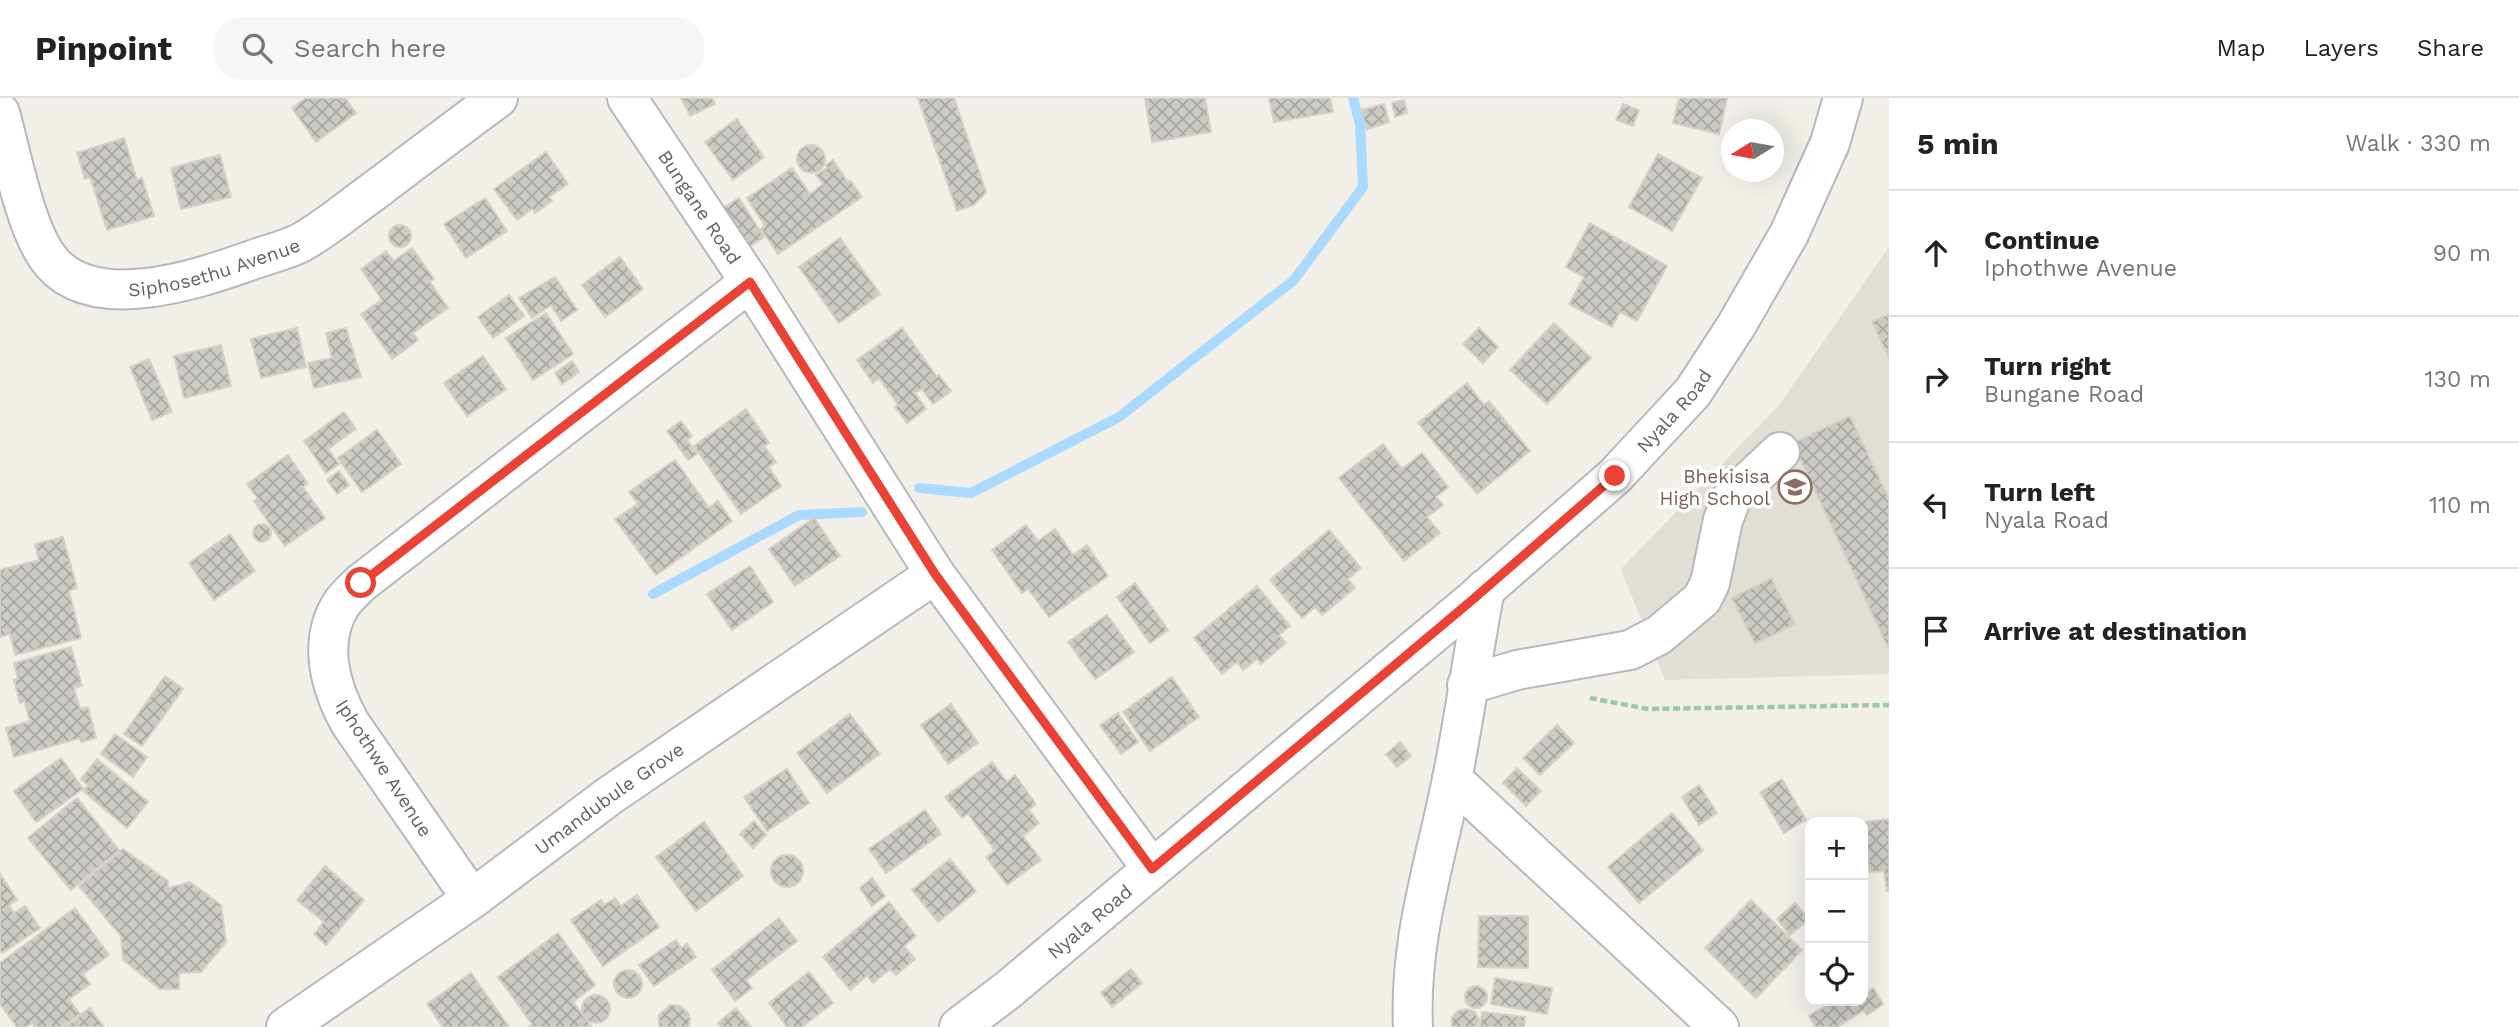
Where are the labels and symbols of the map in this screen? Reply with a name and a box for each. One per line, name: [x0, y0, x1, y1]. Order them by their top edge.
north arrow: [1721, 119, 1784, 182]
street label: Bungane Road: [653, 145, 746, 268]
street label: Siphosethu Avenue: [128, 233, 304, 301]
street label: Nyala Road: [1631, 365, 1716, 457]
route end: [1599, 460, 1630, 491]
place label: Bhekisisa High School: [1659, 465, 1770, 510]
school or university icon: Bhekisisa High School: [1776, 468, 1814, 506]
route start: [345, 567, 376, 598]
street label: Iphothwe Avenue: [331, 695, 437, 841]
street label: Umandubule Grove: [530, 737, 688, 859]
street label: Nyala Road: [1043, 879, 1137, 963]

